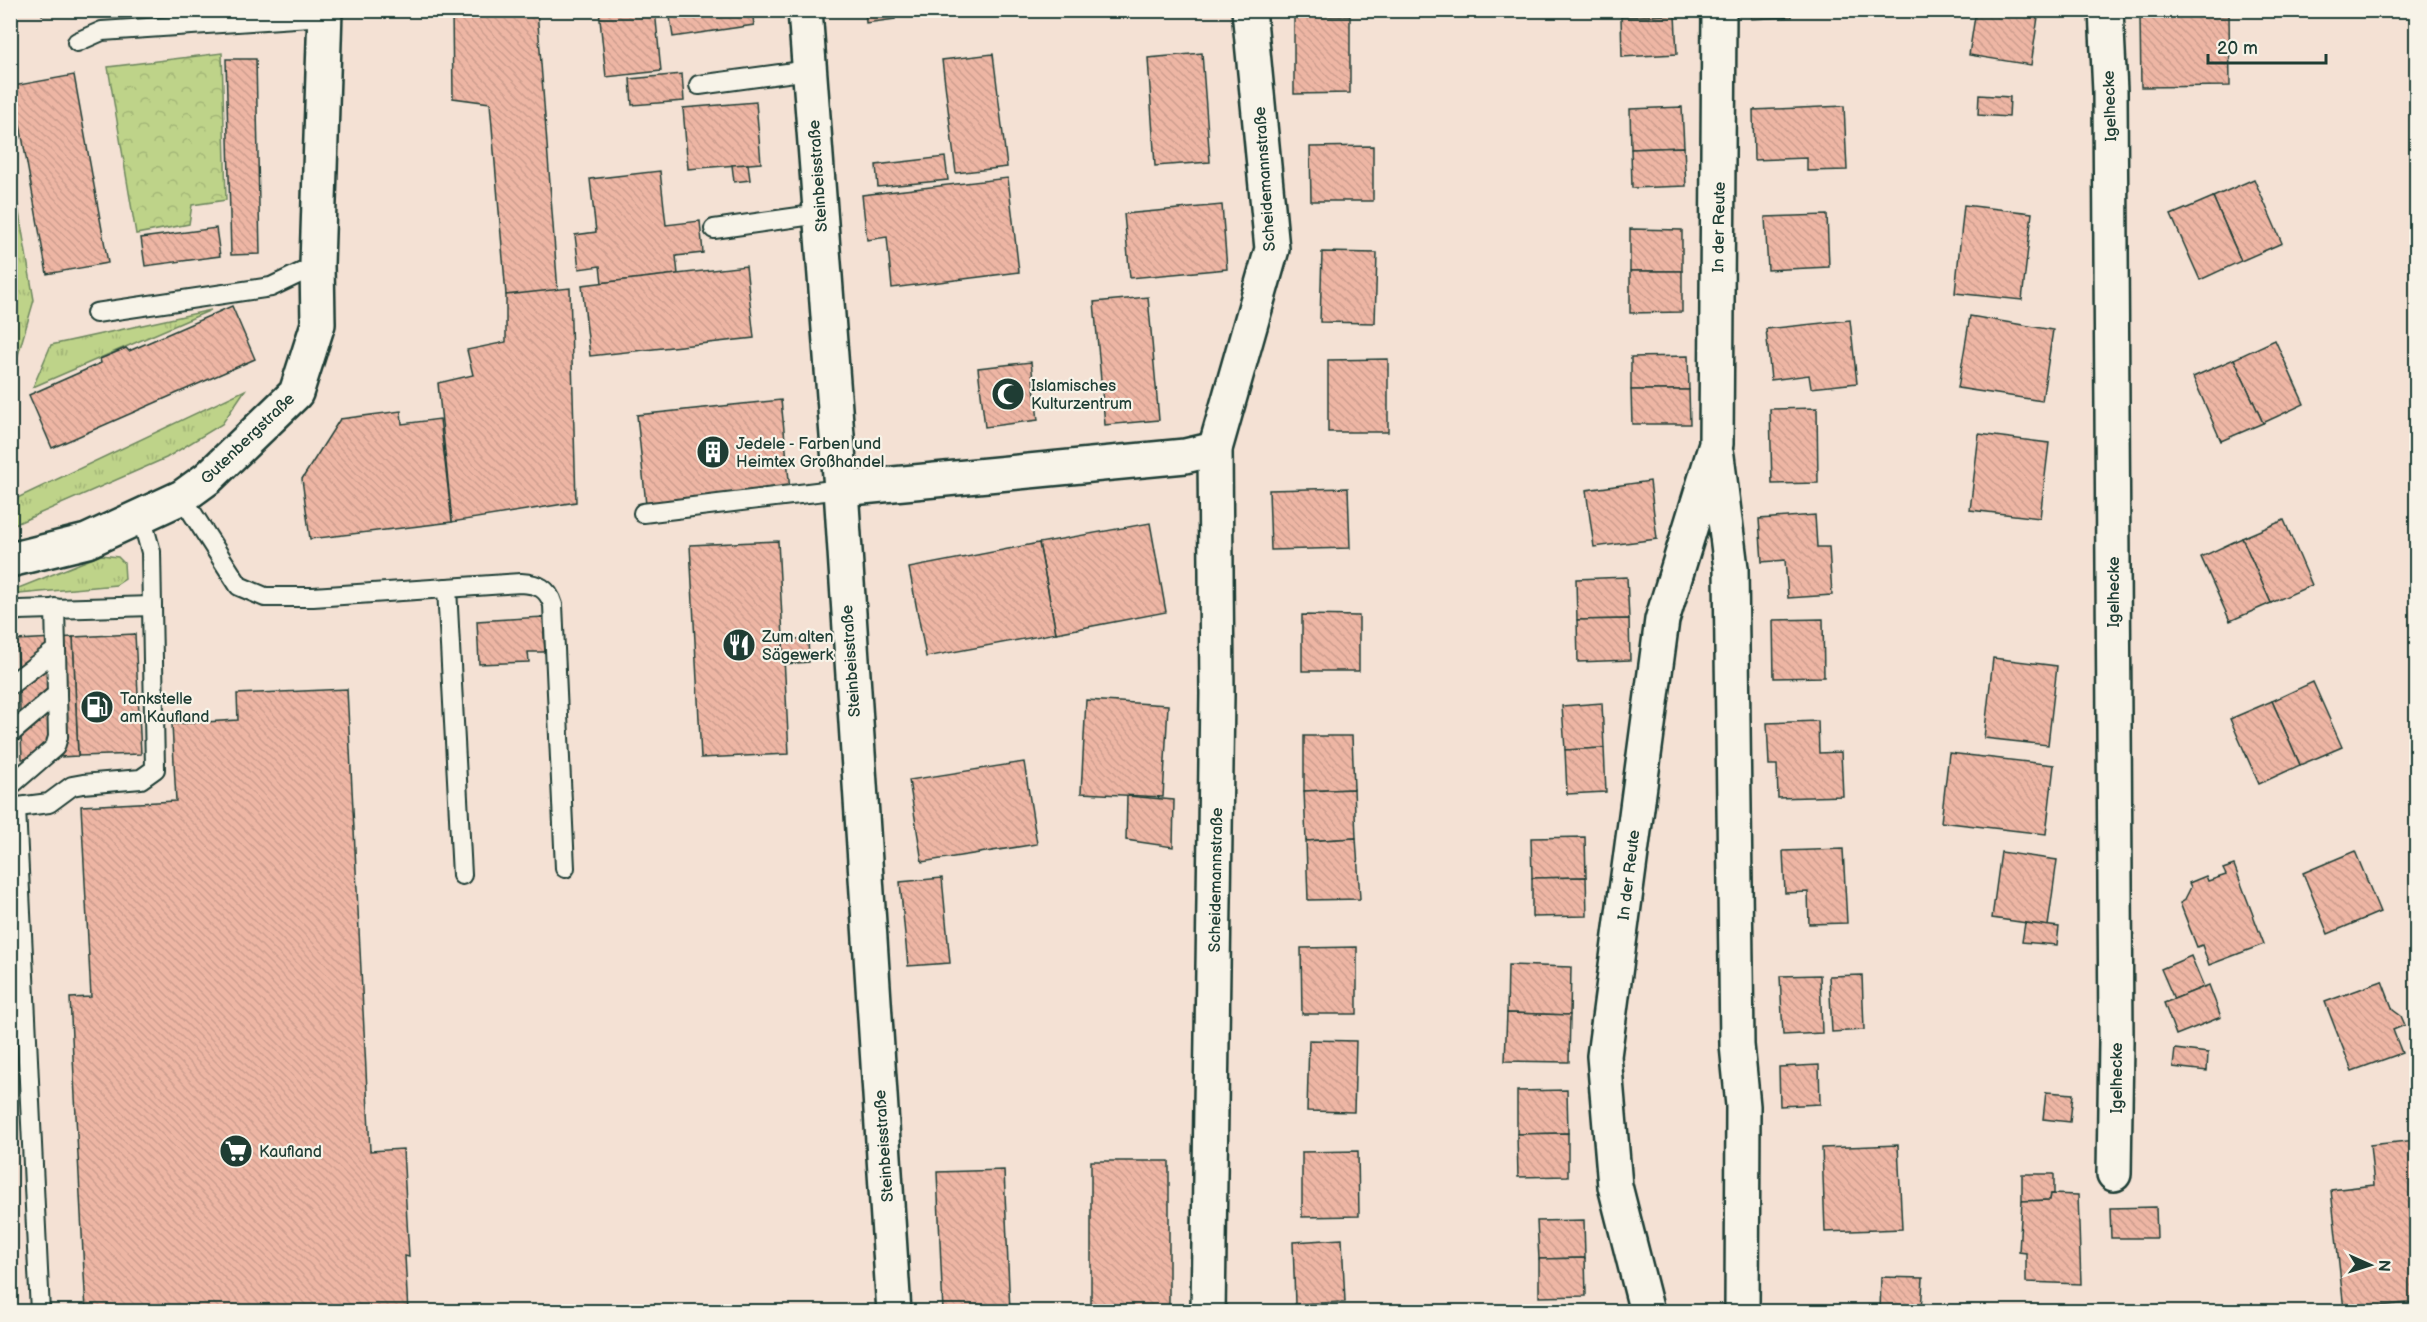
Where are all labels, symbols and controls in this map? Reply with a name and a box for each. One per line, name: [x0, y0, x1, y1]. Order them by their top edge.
scale bar: [2208, 27, 2326, 65]
text: 20 m: [2217, 38, 2258, 59]
street label: Igelhecke: [2100, 70, 2121, 142]
street label: Scheidemannstraße: [1251, 105, 1280, 252]
street label: Steinbeisstraße: [805, 119, 832, 233]
street label: In der Reute: [1709, 181, 1730, 273]
mosque icon: Islamisches Kulturzentrum: [990, 376, 1026, 412]
place label: Islamisches Kulturzentrum: [1031, 377, 1132, 414]
street label: Gutenbergstraße: [197, 389, 299, 489]
building icon: Jedele - Farben und Heimtex Großhandel: [695, 434, 731, 470]
place label: Jedele - Farben und Heimtex Großhandel: [736, 435, 884, 472]
street label: Igelhecke: [2105, 556, 2124, 628]
street label: Steinbeisstraße: [838, 604, 865, 718]
restaurant icon: Zum alten Sägewerk: [721, 627, 757, 663]
place label: Zum alten Sägewerk: [761, 628, 834, 665]
fuel station icon: Tankstelle am Kaufland: [79, 689, 115, 725]
place label: Tankstelle am Kaufland: [120, 690, 210, 727]
street label: Scheidemannstraße: [1206, 807, 1227, 953]
street label: In der Reute: [1615, 828, 1645, 921]
street label: Igelhecke: [2108, 1042, 2127, 1114]
street label: Steinbeisstraße: [871, 1089, 898, 1203]
supermarket icon: Kaufland: [218, 1133, 254, 1169]
place label: Kaufland: [259, 1143, 322, 1162]
north arrow: [2340, 1235, 2400, 1295]
text: N: [2374, 1259, 2393, 1272]

